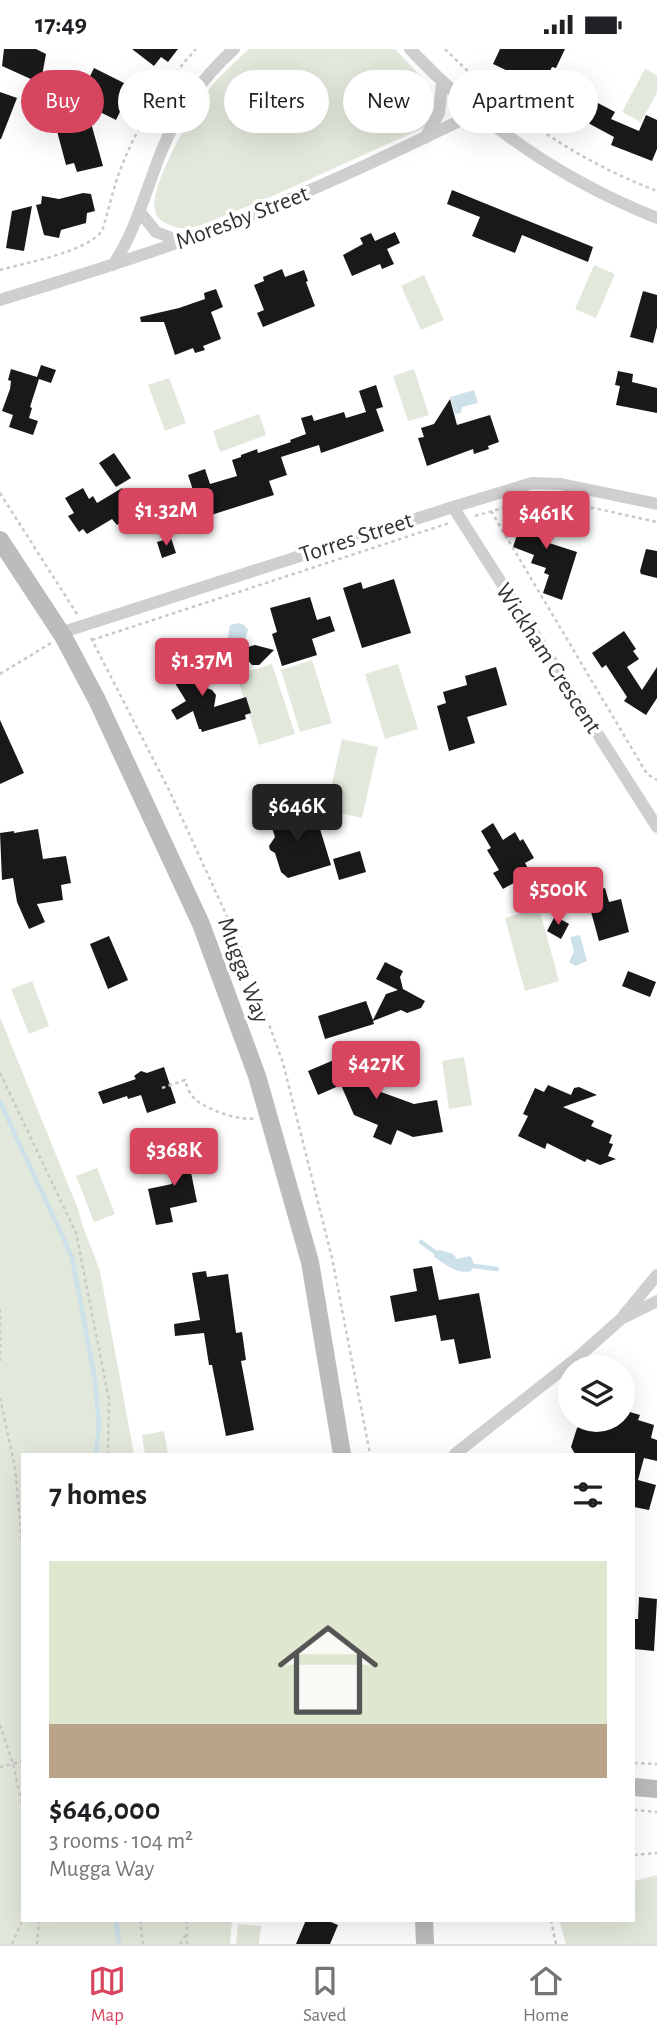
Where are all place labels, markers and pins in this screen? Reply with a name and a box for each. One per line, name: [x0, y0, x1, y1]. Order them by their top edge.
pin: $1.32M: [109, 489, 223, 548]
pin: $461K: [497, 491, 595, 551]
pin: $1.37M: [145, 639, 259, 698]
pin: $646K: [248, 785, 346, 844]
pin: $500K: [509, 867, 607, 927]
pin: $427K: [327, 1041, 425, 1101]
pin: $368K: [125, 1129, 223, 1188]

